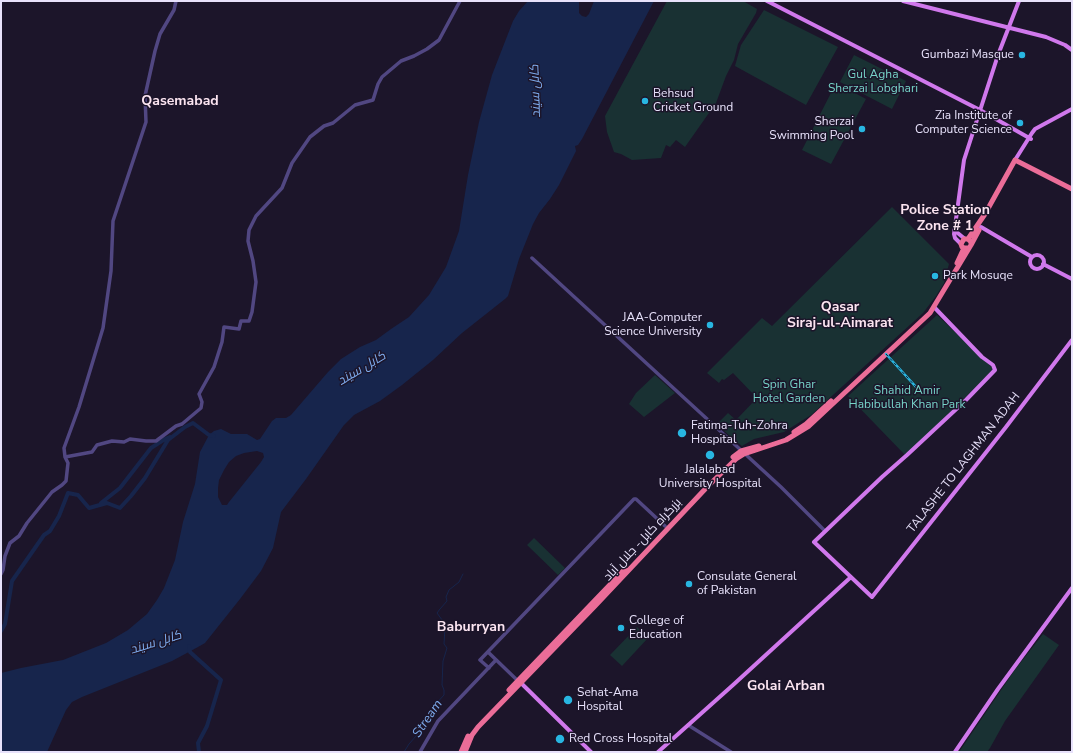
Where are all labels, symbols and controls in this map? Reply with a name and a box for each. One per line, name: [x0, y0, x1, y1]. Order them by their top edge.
place label: Gumbazi Masque: [921, 48, 1014, 62]
marker: Gumbazi Masque: [1017, 50, 1027, 60]
water label: کابل سيند: [527, 64, 545, 118]
park label: Gul Agha Sherzai Lobghari: [828, 68, 918, 96]
place label: Behsud Cricket Ground: [653, 87, 733, 115]
district label: Qasemabad: [141, 94, 219, 110]
marker: Behsud Cricket Ground: [640, 96, 650, 106]
place label: Zia Institute of Computer Science: [915, 109, 1012, 137]
place label: Sherzai Swimming Pool: [769, 115, 854, 143]
marker: Zia Institute of Computer Science: [1015, 118, 1025, 128]
marker: Sherzai Swimming Pool: [857, 124, 867, 134]
district label: Police Station Zone # 1: [900, 203, 990, 236]
place label: Park Mosuqe: [943, 269, 1013, 283]
marker: Park Mosuqe: [930, 271, 940, 281]
district label: Qasar Siraj-ul-Aimarat: [787, 300, 893, 332]
place label: JAA-Computer Science University: [604, 311, 702, 339]
marker: JAA-Computer Science University: [705, 320, 715, 330]
water label: کابل سيند: [335, 349, 389, 389]
park label: Spin Ghar Hotel Garden: [753, 378, 825, 406]
park label: Shahid Amir Habibullah Khan Park: [849, 384, 965, 412]
street label: TALASHE TO LAGHMAN ADAH: [905, 390, 1023, 536]
place label: Fatima-Tuh-Zohra Hospital: [691, 419, 788, 447]
marker: Fatima-Tuh-Zohra Hospital: [676, 427, 688, 439]
marker: Jalalabad University Hospital: [704, 449, 716, 461]
place label: Jalalabad University Hospital: [659, 463, 761, 491]
street label: بزرگراه کابل- جلال آباد: [601, 496, 685, 584]
place label: Consulate General of Pakistan: [697, 570, 797, 598]
marker: Consulate General of Pakistan: [684, 579, 694, 589]
place label: College of Education: [629, 614, 684, 642]
district label: Baburryan: [437, 620, 505, 636]
marker: College of Education: [616, 623, 626, 633]
water label: کابل سيند: [128, 628, 184, 658]
district label: Golai Arban: [747, 679, 825, 695]
place label: Sehat-Ama Hospital: [577, 686, 638, 714]
marker: Sehat-Ama Hospital: [562, 694, 574, 706]
water label: Stream: [410, 697, 446, 741]
place label: Red Cross Hospital: [569, 732, 672, 746]
marker: Red Cross Hospital: [554, 733, 566, 745]

